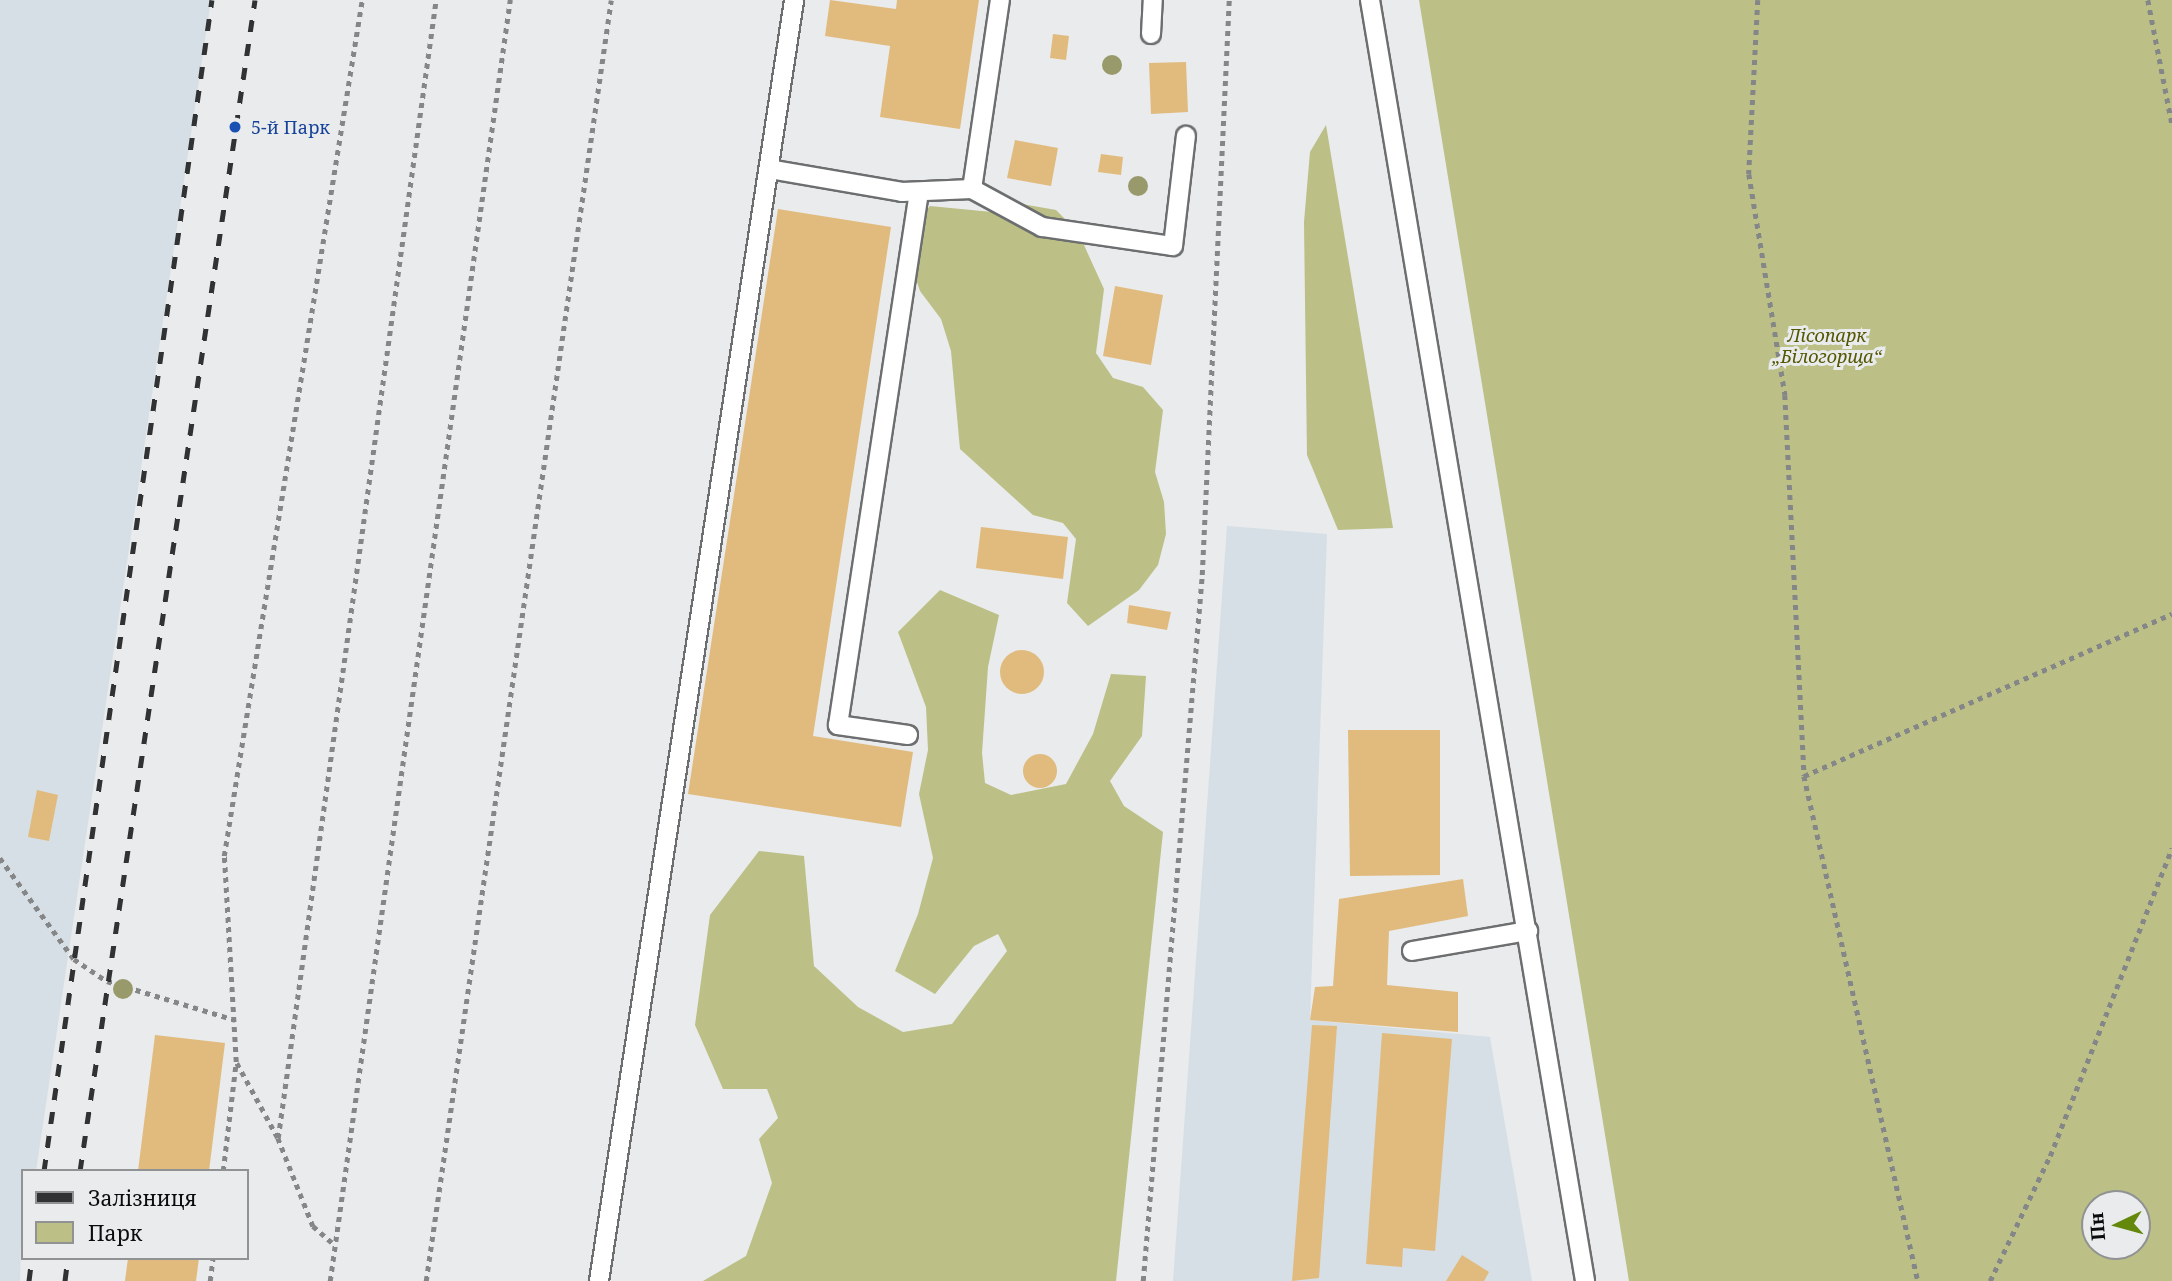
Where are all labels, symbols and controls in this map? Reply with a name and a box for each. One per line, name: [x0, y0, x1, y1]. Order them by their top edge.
place label: 5-й Парк: [251, 116, 330, 138]
marker: 5-й Парк: [225, 117, 245, 137]
park label: Лісопарк „Білогорща“: [1772, 325, 1882, 368]
legend: [21, 1169, 248, 1260]
text: Залізниця: [88, 1184, 197, 1212]
north arrow: [2081, 1190, 2151, 1260]
text: Пн: [2083, 1212, 2111, 1242]
text: Парк: [88, 1219, 142, 1247]

